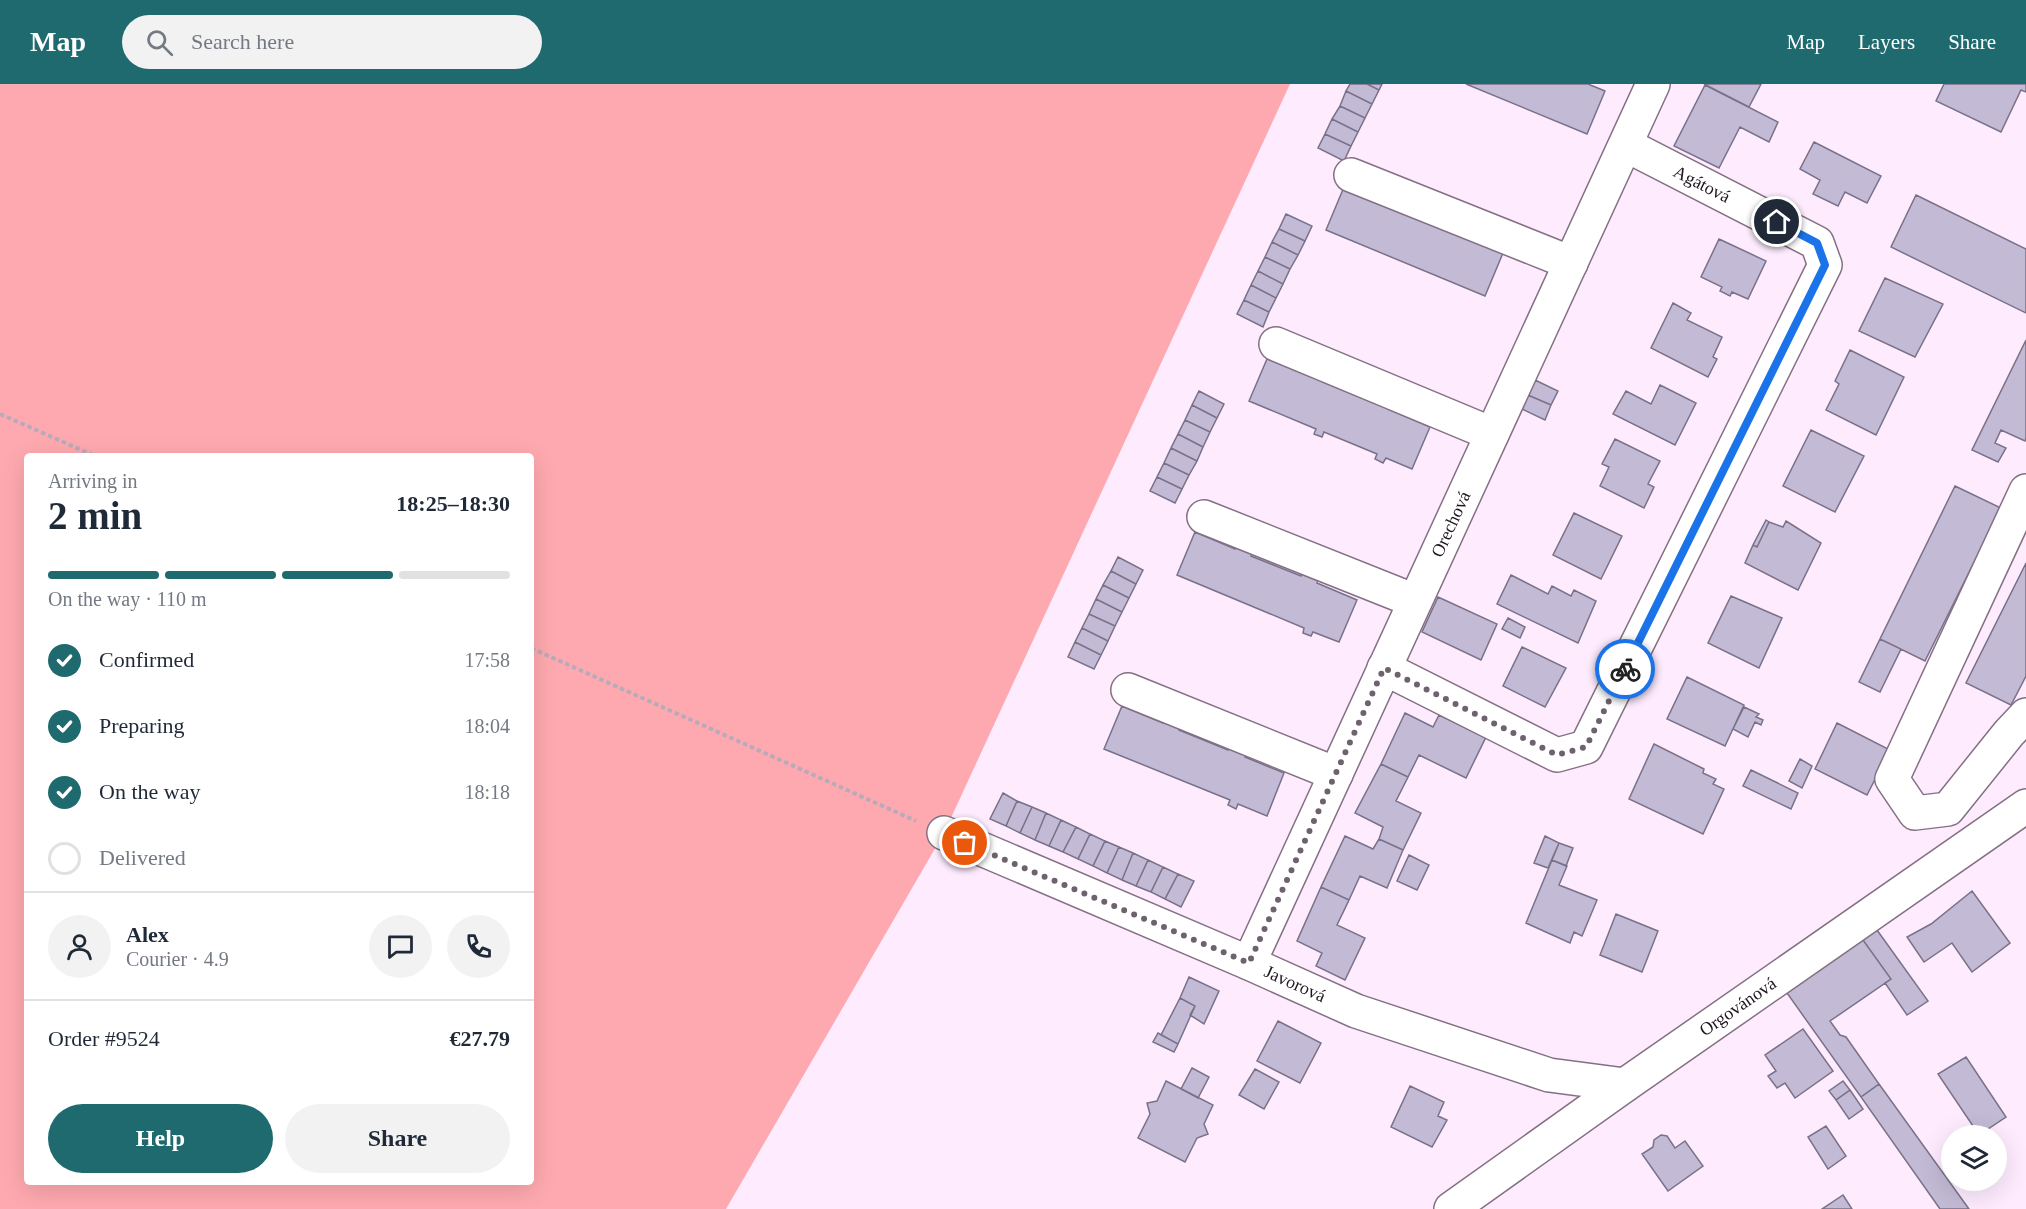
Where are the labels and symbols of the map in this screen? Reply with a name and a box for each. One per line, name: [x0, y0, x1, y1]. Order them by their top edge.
street label: Agátová: [1670, 161, 1734, 207]
pin: [1751, 196, 1802, 247]
street label: Orechová: [1427, 488, 1474, 560]
courier: [1595, 639, 1655, 699]
pin: [939, 817, 990, 868]
street label: Javorová: [1261, 961, 1329, 1006]
street label: Orgovánová: [1696, 973, 1780, 1040]

